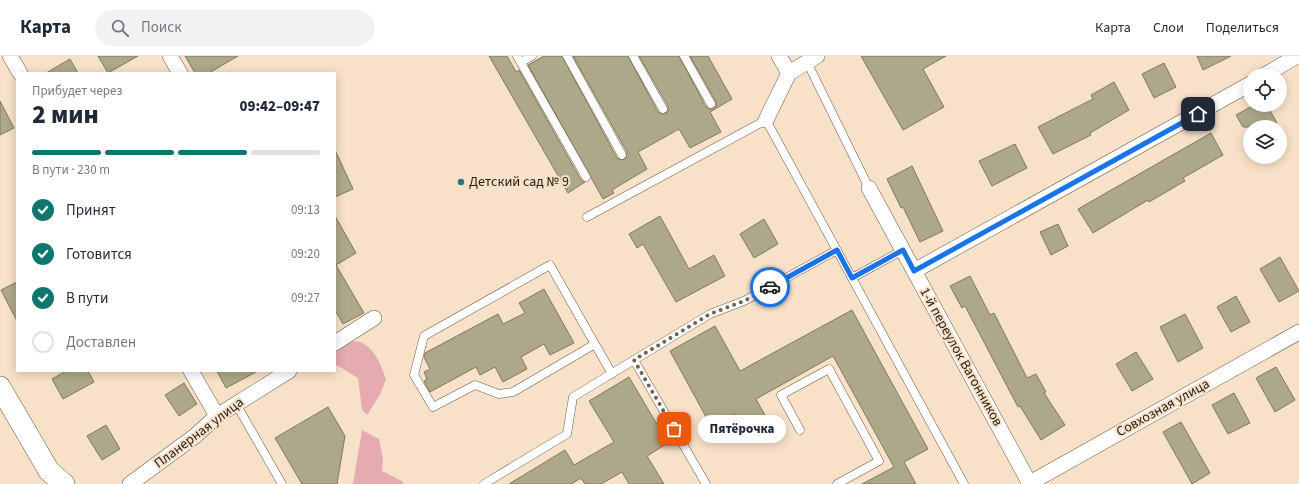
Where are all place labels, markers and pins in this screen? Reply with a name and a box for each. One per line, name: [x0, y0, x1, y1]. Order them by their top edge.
pin: [1181, 97, 1215, 131]
place label: Детский сад № 9: [469, 172, 569, 192]
marker: Детский сад № 9: [456, 177, 466, 187]
pin: [657, 412, 691, 446]
callout: Пятёрочка: [698, 415, 786, 443]

